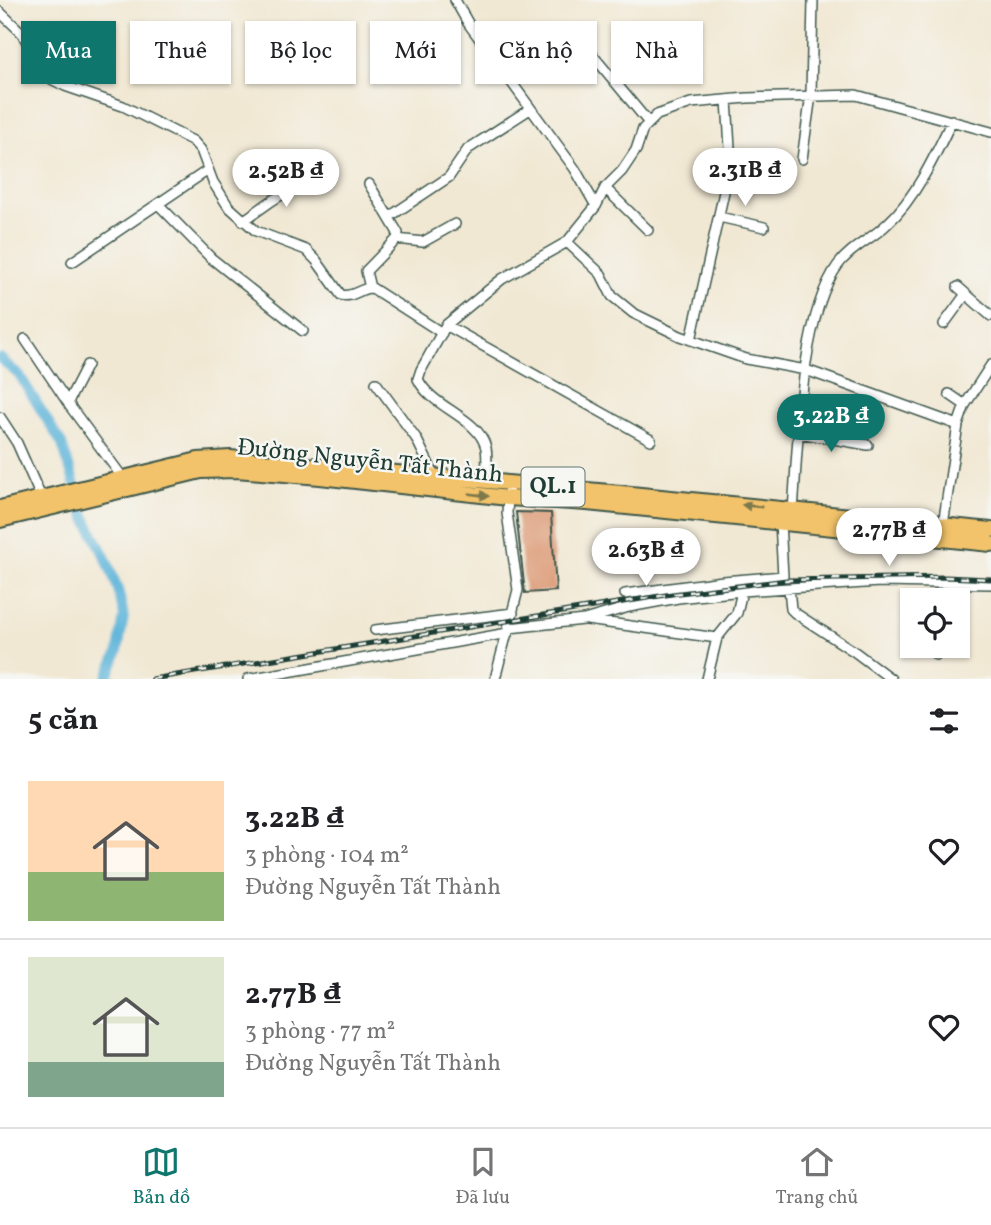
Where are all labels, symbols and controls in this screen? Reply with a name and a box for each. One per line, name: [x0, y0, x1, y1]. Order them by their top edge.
chip: Mua: [21, 21, 116, 84]
chip: Thuê: [130, 21, 231, 84]
chip: Bộ lọc: [245, 21, 356, 84]
chip: Mới: [370, 21, 461, 84]
chip: Căn hộ: [475, 21, 597, 84]
chip: Nhà: [611, 21, 703, 84]
pin: 2.31B ₫: [680, 148, 810, 208]
pin: 2.52B ₫: [221, 150, 351, 209]
text: 2.31B ₫: [708, 155, 782, 187]
text: 2.52B ₫: [248, 156, 324, 188]
pin: 3.22B ₫: [766, 394, 896, 454]
text: 3.22B ₫: [793, 401, 869, 433]
street label: Đường Nguyễn Tất Thành: [235, 431, 505, 493]
road number: QL.1: [522, 467, 584, 506]
one-way arrow: [468, 490, 490, 501]
one-way arrow: [741, 501, 763, 512]
pin: 2.77B ₫: [824, 508, 954, 568]
text: 2.77B ₫: [852, 515, 926, 547]
pin: 2.63B ₫: [581, 528, 711, 588]
text: 2.63B ₫: [608, 535, 684, 567]
map controls: [900, 588, 970, 658]
button: locate: [900, 588, 970, 658]
text: 5 căn: [28, 700, 99, 742]
icon: filters: [925, 702, 963, 740]
text: 3.22B ₫: [245, 798, 344, 840]
icon: home: [84, 809, 168, 893]
icon: heart: [925, 832, 963, 870]
text: 3 phòng · 104 m²: [245, 840, 409, 872]
text: Đường Nguyễn Tất Thành: [245, 872, 501, 904]
text: 2.77B ₫: [245, 974, 341, 1016]
icon: home: [84, 985, 168, 1069]
icon: heart: [925, 1008, 963, 1046]
text: 3 phòng · 77 m²: [245, 1016, 395, 1048]
text: Đường Nguyễn Tất Thành: [245, 1048, 501, 1080]
tab: Bản đồ: [133, 1143, 190, 1211]
tab: Đã lưu: [455, 1143, 510, 1211]
tab: Trang chủ: [776, 1143, 858, 1211]

